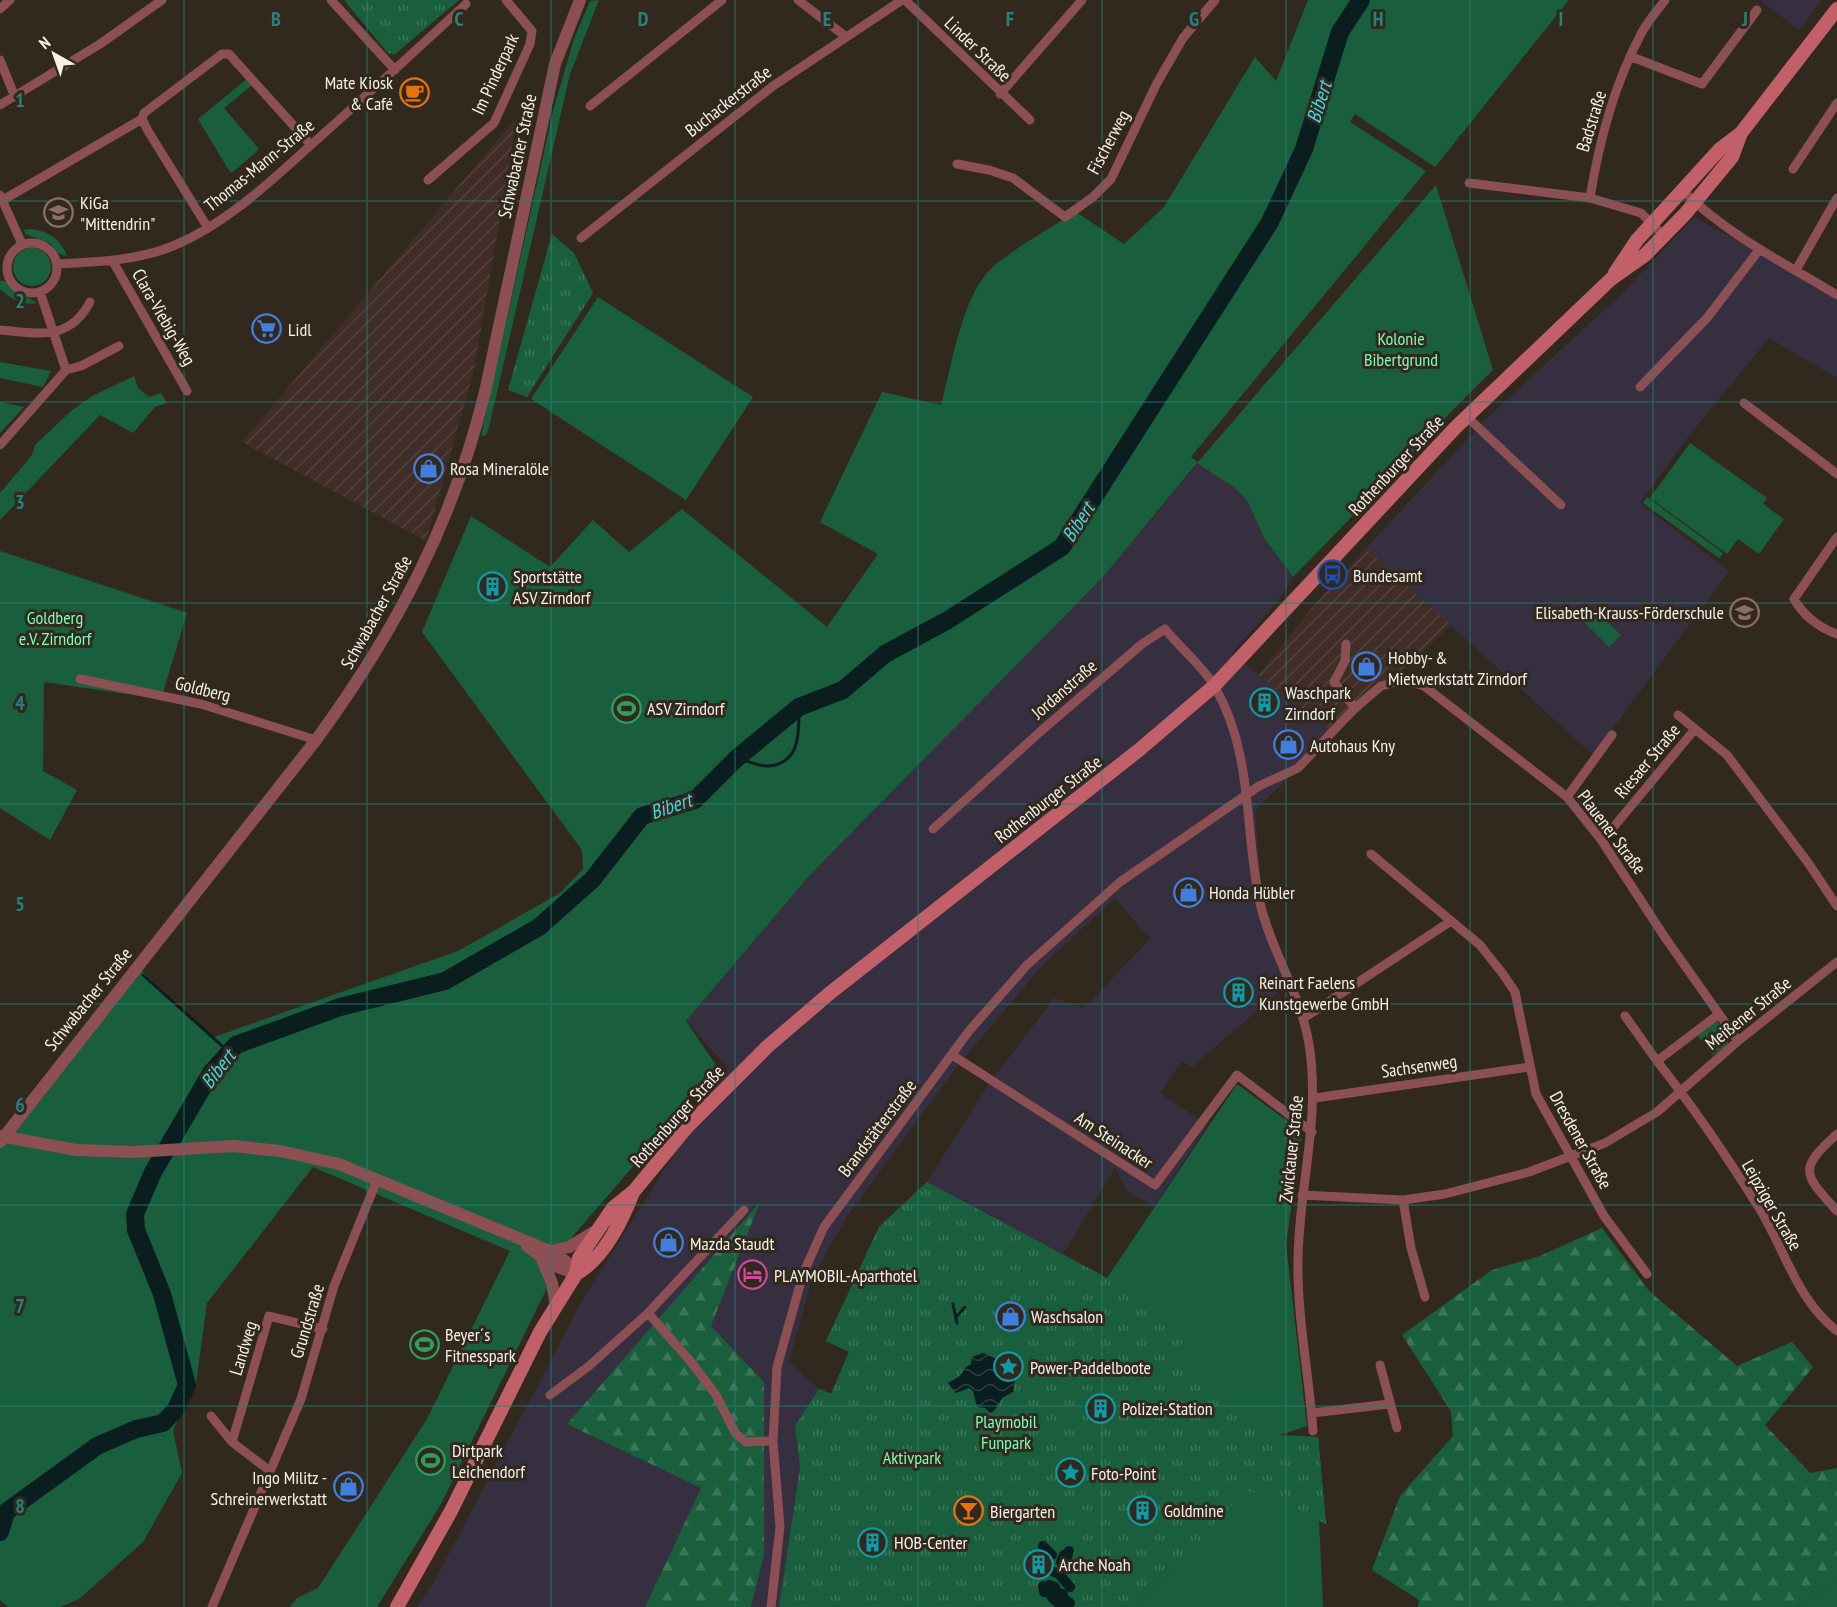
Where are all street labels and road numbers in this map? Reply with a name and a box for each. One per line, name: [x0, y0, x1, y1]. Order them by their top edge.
street label: Linder Straße: [940, 11, 1016, 87]
street label: Im Pinderpark: [466, 30, 524, 118]
street label: Buchackerstraße: [680, 60, 776, 142]
street label: Badstraße: [1571, 88, 1611, 154]
street label: Schwabacher Straße: [493, 92, 541, 220]
street label: Fischerweg: [1081, 106, 1135, 178]
street label: Thomas-Mann-Straße: [199, 114, 319, 216]
street label: Clara-Viebig-Weg: [127, 265, 201, 369]
street label: Rothenburger Straße: [1343, 410, 1449, 520]
street label: Schwabacher Straße: [335, 551, 417, 673]
street label: Jordanstraße: [1026, 654, 1101, 724]
street label: Goldberg: [173, 671, 233, 707]
street label: Riesaer Straße: [1609, 719, 1685, 803]
street label: Rothenburger Straße: [990, 750, 1106, 848]
street label: Plauener Straße: [1573, 785, 1651, 879]
street label: Schwabacher Straße: [39, 943, 137, 1055]
street label: Meißener Straße: [1700, 971, 1796, 1055]
street label: Sachsenweg: [1380, 1049, 1458, 1083]
street label: Rothenburger Straße: [625, 1060, 729, 1172]
street label: Brandstätterstraße: [833, 1075, 921, 1181]
street label: Dresdener Straße: [1545, 1087, 1617, 1193]
street label: Zwickauer Straße: [1274, 1094, 1308, 1204]
street label: Am Steinacker: [1071, 1106, 1157, 1174]
street label: Leipziger Straße: [1737, 1156, 1807, 1254]
street label: Grundstraße: [285, 1281, 329, 1361]
street label: Landweg: [224, 1318, 262, 1378]

